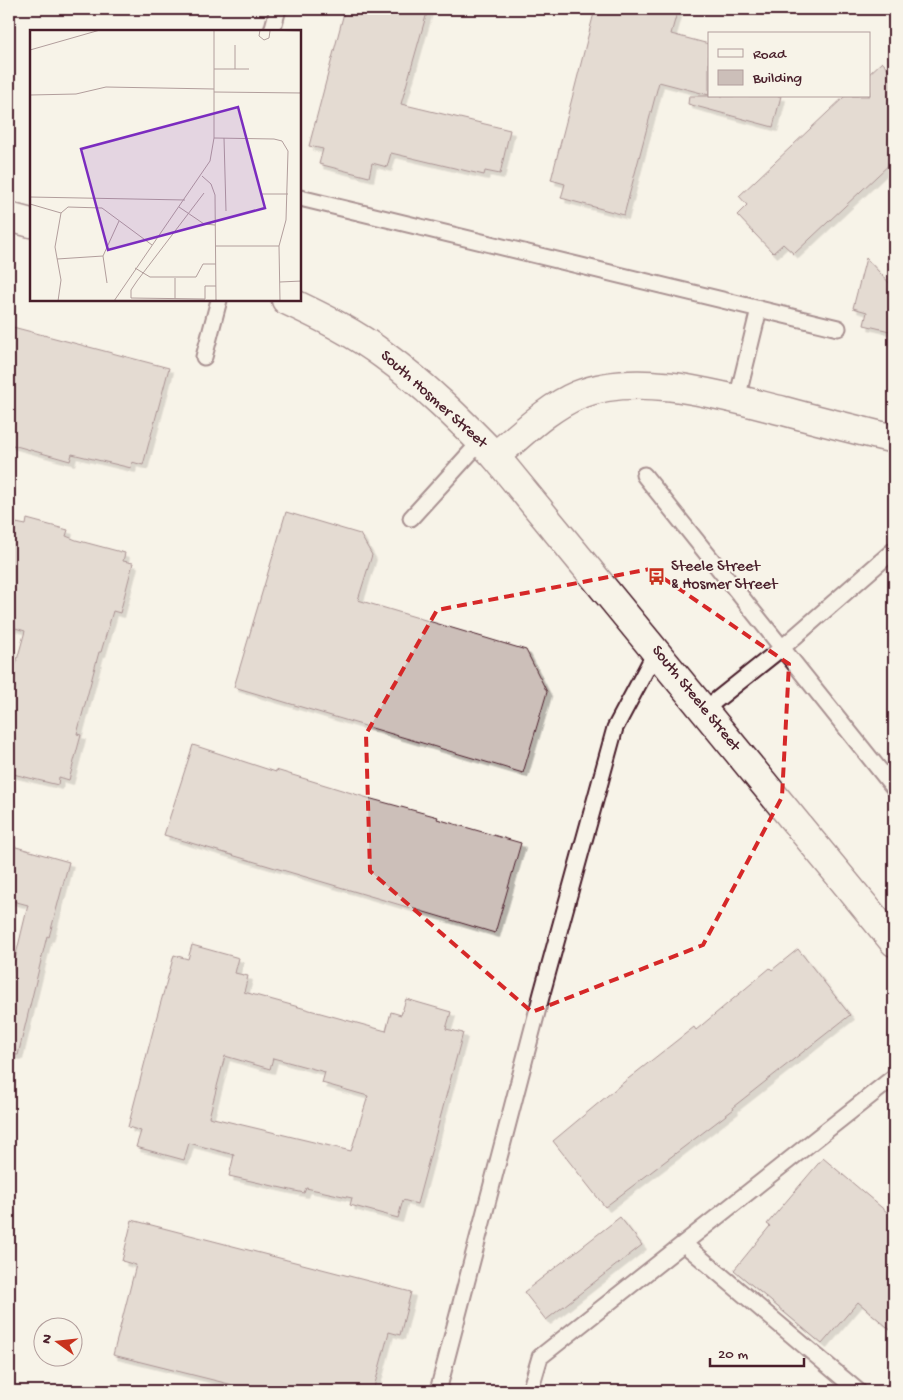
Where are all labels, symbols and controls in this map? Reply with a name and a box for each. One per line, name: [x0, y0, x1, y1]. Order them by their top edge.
inset map: [30, 30, 301, 301]
legend: [708, 32, 870, 98]
text: Road: [753, 46, 787, 64]
text: Building: [752, 70, 802, 88]
street label: South Hosmer Street: [376, 347, 491, 454]
place label: Steele Street & Hosmer Street: [671, 558, 779, 595]
bus stop icon: Steele Street & Hosmer Street: [647, 566, 667, 586]
street label: South Steele Street: [646, 642, 744, 757]
north arrow: [32, 1318, 82, 1368]
text: N: [38, 1333, 57, 1346]
scale bar: [710, 1335, 804, 1367]
text: 20 m: [718, 1346, 748, 1364]

